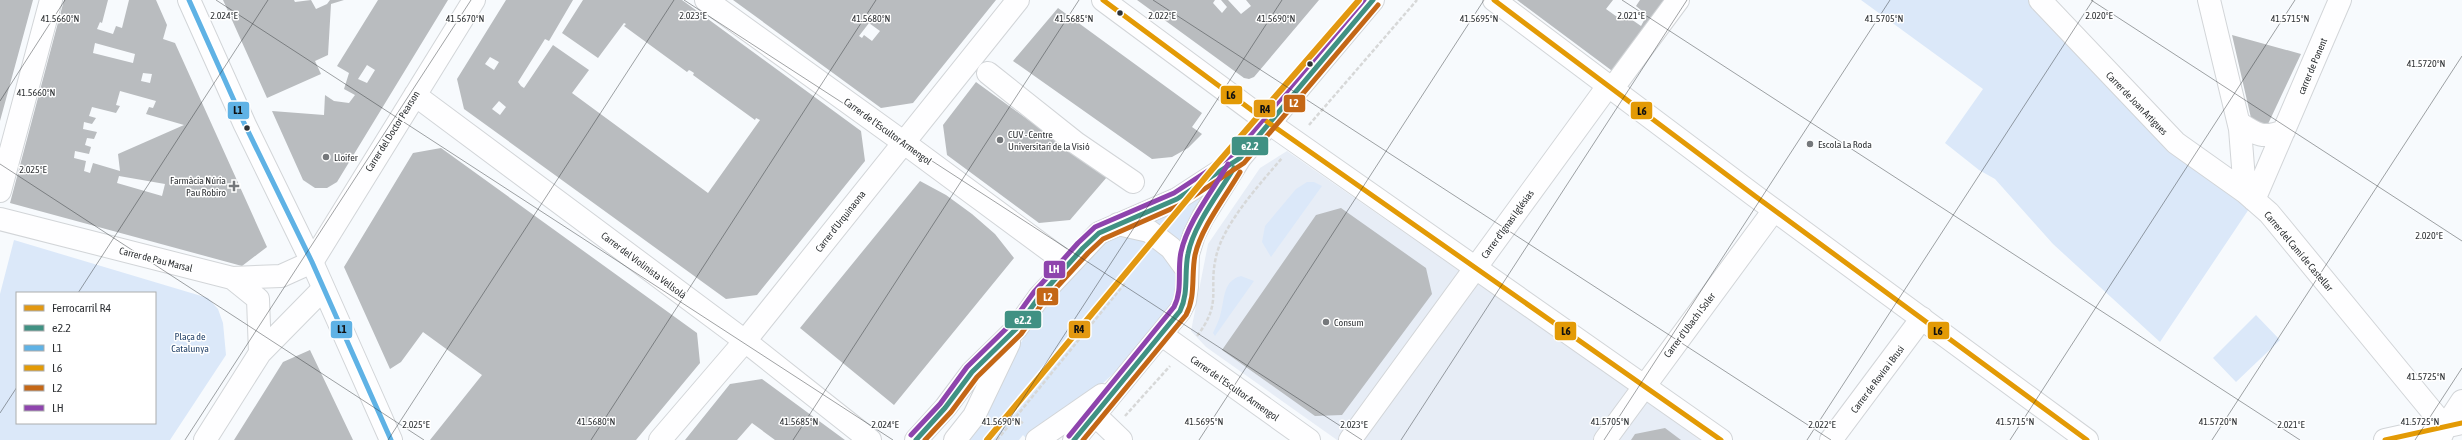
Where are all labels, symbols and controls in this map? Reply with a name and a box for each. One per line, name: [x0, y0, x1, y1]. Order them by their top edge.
unlabelled marker: [1115, 8, 1125, 18]
text: 2.024°E: [210, 10, 239, 21]
text: 2.023°E: [679, 10, 708, 21]
text: 2.022°E: [1148, 10, 1177, 21]
text: 2.021°E: [1617, 10, 1646, 21]
text: 2.020°E: [2085, 10, 2114, 21]
text: 41.5660°N: [41, 13, 79, 24]
text: 41.5670°N: [446, 13, 484, 24]
text: 41.5680°N: [852, 13, 890, 24]
text: 41.5685°N: [1055, 13, 1093, 24]
text: 41.5690°N: [1257, 13, 1295, 24]
text: 41.5695°N: [1460, 13, 1498, 24]
text: 41.5705°N: [1865, 13, 1903, 24]
text: 41.5715°N: [2271, 13, 2309, 24]
street label: carrer de Ponent: [2296, 36, 2329, 96]
text: 41.5720°N: [2407, 58, 2445, 69]
unlabelled marker: [1305, 59, 1315, 69]
street label: Carrer de Joan Artigues: [2104, 70, 2170, 138]
line badge: L6: [1220, 85, 1243, 105]
text: 41.5660°N: [17, 87, 55, 98]
street label: Carrer del Doctor Pearson: [363, 89, 422, 174]
text: L6: [1226, 89, 1236, 101]
line badge: L2: [1283, 94, 1306, 113]
street label: Carrer de l'Escultor Armengol: [842, 96, 934, 167]
text: L2: [1289, 97, 1299, 109]
line badge: R4: [1253, 99, 1276, 118]
line badge: L1: [227, 101, 250, 120]
line badge: L6: [1630, 101, 1653, 120]
text: R4: [1260, 103, 1270, 115]
text: L1: [233, 104, 243, 116]
text: L6: [1637, 105, 1647, 117]
unlabelled marker: [242, 123, 252, 133]
place label: CUV - Centre Universitari de la Visió: [1008, 129, 1090, 152]
marker: CUV - Centre Universitari de la Visió: [995, 135, 1005, 145]
line badge: e2.2: [1231, 136, 1269, 156]
marker: Escola La Roda: [1805, 139, 1815, 149]
place label: Escola La Roda: [1818, 139, 1872, 150]
text: e2.2: [1241, 140, 1259, 152]
marker: Lloifer: [321, 152, 331, 162]
place label: Lloifer: [334, 152, 359, 163]
text: 2.025°E: [19, 164, 48, 175]
place label: Farmàcia Núria Pau Robiro: [170, 175, 226, 198]
marker: Farmàcia Núria Pau Robiro: [229, 181, 239, 191]
street label: Carrer d'Urquinaona: [813, 188, 868, 254]
street label: Carrer d'Ignasi Iglésias: [1479, 188, 1536, 261]
street label: Carrer del Camí de Castellar: [2262, 209, 2336, 294]
street label: Carrer del Violinista Vellsolà: [599, 230, 689, 301]
text: 2.020°E: [2415, 230, 2444, 241]
street label: Carrer de Pau Marsal: [118, 245, 194, 274]
line badge: LH: [1043, 260, 1066, 279]
text: LH: [1049, 263, 1059, 275]
line badge: L2: [1036, 287, 1059, 306]
street label: Carrer d'Ubach i Soler: [1661, 290, 1718, 360]
text: L2: [1043, 291, 1053, 303]
legend: [16, 292, 156, 424]
text: Ferrocarril R4: [52, 301, 111, 315]
line badge: e2.2: [1004, 310, 1042, 329]
text: e2.2: [1014, 314, 1032, 326]
marker: Consum: [1321, 317, 1331, 327]
place label: Consum: [1334, 317, 1364, 328]
line badge: L1: [330, 320, 353, 339]
line badge: R4: [1068, 320, 1091, 339]
text: e2.2: [52, 321, 71, 335]
line badge: L6: [1554, 321, 1577, 341]
line badge: L6: [1927, 321, 1950, 340]
text: L1: [337, 323, 347, 335]
text: R4: [1074, 323, 1084, 335]
text: L6: [1561, 325, 1571, 337]
text: L6: [1933, 325, 1943, 337]
park label: Plaça de Catalunya: [171, 331, 209, 354]
text: L1: [52, 341, 63, 355]
street label: Carrer de Rovira i Brusi: [1849, 343, 1906, 415]
street label: Carrer de l'Escultor Armengol: [1188, 354, 1281, 423]
text: L6: [52, 361, 63, 375]
text: 41.5725°N: [2407, 371, 2445, 382]
text: L2: [52, 381, 62, 395]
text: LH: [52, 401, 64, 415]
text: 41.5680°N: [577, 416, 615, 427]
text: 41.5685°N: [780, 416, 818, 427]
text: 41.5690°N: [982, 416, 1020, 427]
text: 41.5695°N: [1185, 416, 1223, 427]
text: 41.5705°N: [1591, 416, 1629, 427]
text: 41.5715°N: [1996, 416, 2034, 427]
text: 41.5720°N: [2199, 416, 2237, 427]
text: 41.5725°N: [2401, 416, 2439, 427]
text: 2.025°E: [402, 419, 431, 430]
text: 2.024°E: [871, 419, 900, 430]
text: 2.023°E: [1340, 419, 1369, 430]
text: 2.022°E: [1808, 419, 1837, 430]
text: 2.021°E: [2277, 419, 2306, 430]

